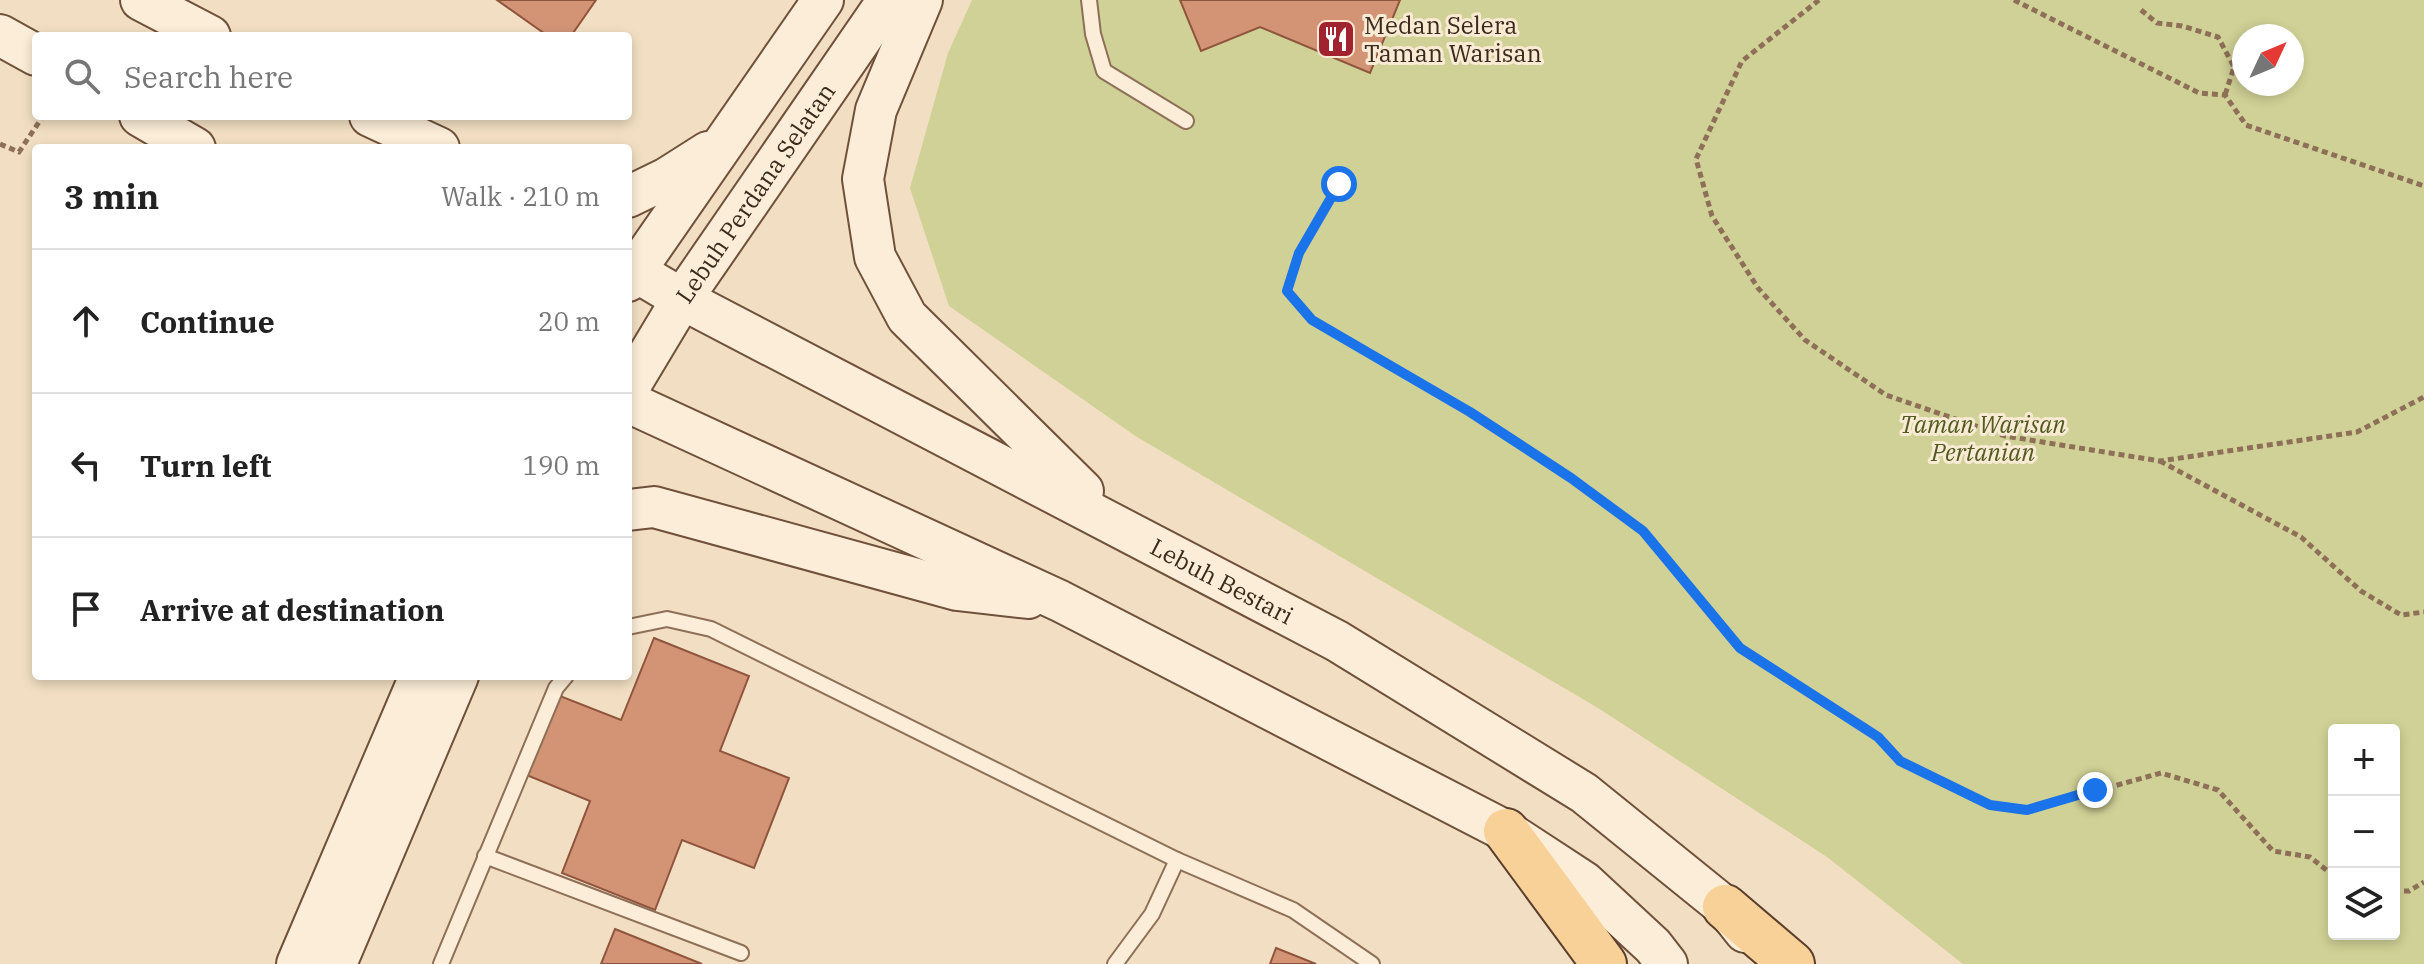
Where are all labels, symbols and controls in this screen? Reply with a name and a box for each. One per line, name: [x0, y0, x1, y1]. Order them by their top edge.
place label: Medan Selera Taman Warisan: [1364, 9, 1542, 69]
restaurant icon: Medan Selera Taman Warisan: [1315, 18, 1357, 60]
north arrow: [2232, 24, 2304, 96]
search box: [32, 32, 632, 120]
icon: search: [60, 54, 104, 98]
text: Search here: [124, 57, 293, 96]
street label: Lebuh Perdana Selatan: [668, 76, 842, 309]
route start: [1321, 166, 1357, 202]
text: 3 min: [64, 174, 159, 218]
text: Walk · 210 m: [441, 179, 600, 213]
icon: ahead: [64, 299, 108, 343]
text: Continue: [140, 302, 275, 341]
text: 20 m: [538, 304, 600, 338]
park label: Taman Warisan Pertanian: [1900, 408, 2066, 468]
icon: left: [64, 443, 108, 487]
text: Turn left: [140, 446, 272, 485]
text: 190 m: [522, 448, 600, 482]
street label: Lebuh Bestari: [1145, 530, 1299, 632]
icon: arrive: [64, 587, 108, 631]
text: Arrive at destination: [140, 590, 445, 629]
map controls: [2328, 724, 2400, 940]
button: +: [2328, 724, 2400, 796]
route end: [2077, 772, 2113, 808]
button: −: [2328, 796, 2400, 868]
button: layers: [2328, 868, 2400, 940]

